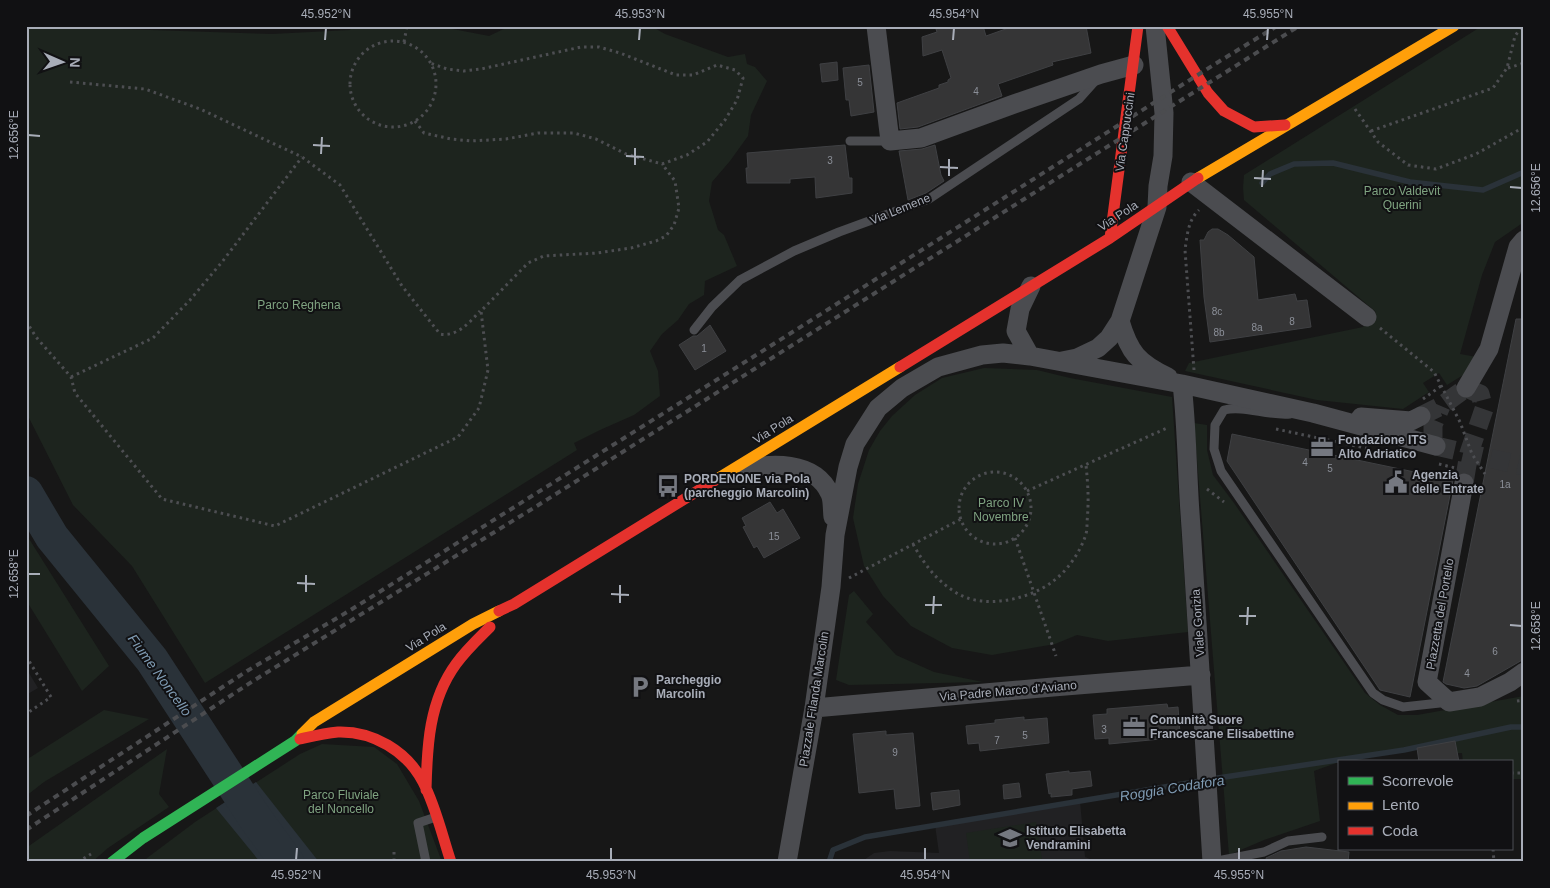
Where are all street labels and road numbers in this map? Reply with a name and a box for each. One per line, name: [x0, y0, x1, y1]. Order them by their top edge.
street label: Via Cappuccini: [1113, 92, 1137, 172]
street label: Via Lemene: [868, 190, 933, 227]
street label: Via Pola: [1096, 198, 1141, 234]
street label: Via Pola: [750, 411, 796, 447]
street label: Piazzetta del Portello: [1423, 557, 1457, 671]
street label: Viale Gorizia: [1189, 588, 1207, 657]
street label: Via Pola: [403, 619, 449, 655]
street label: Piazzale Filanda Marcolin: [796, 630, 832, 768]
street label: Via Padre Marco d'Aviano: [939, 678, 1078, 704]

